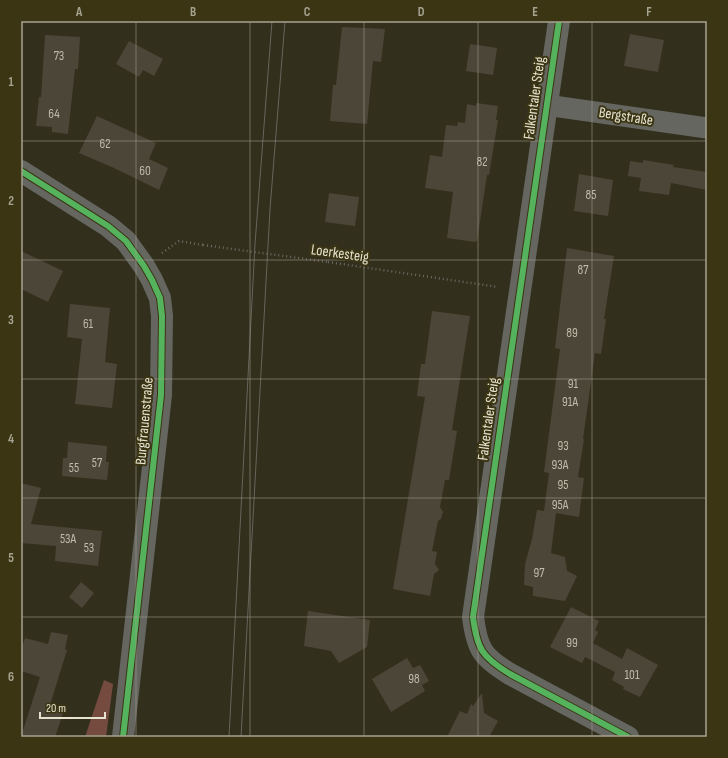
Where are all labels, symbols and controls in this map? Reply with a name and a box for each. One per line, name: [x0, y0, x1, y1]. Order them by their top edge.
text: A: [75, 4, 83, 20]
text: B: [190, 4, 196, 20]
text: C: [304, 4, 311, 20]
text: D: [418, 4, 425, 20]
text: E: [532, 4, 538, 20]
text: F: [646, 4, 652, 20]
house number: 73: [54, 48, 64, 64]
street label: Falkentaler Steig: [519, 55, 550, 141]
text: 1: [8, 74, 14, 90]
street label: Bergstraße: [597, 103, 654, 130]
house number: 64: [48, 106, 60, 122]
house number: 62: [99, 136, 111, 152]
house number: 82: [476, 154, 488, 170]
house number: 60: [139, 163, 151, 179]
house number: 85: [586, 187, 596, 203]
text: 2: [8, 193, 14, 209]
street label: Loerkesteig: [310, 240, 370, 267]
house number: 87: [578, 262, 589, 278]
text: 3: [8, 312, 14, 328]
house number: 61: [83, 316, 94, 332]
house number: 89: [566, 325, 578, 341]
street label: Burgfrauenstraße: [131, 376, 158, 466]
street label: Falkentaler Steig: [473, 376, 504, 462]
house number: 91: [568, 376, 579, 392]
house number: 91A: [562, 394, 578, 410]
text: 4: [8, 431, 14, 447]
house number: 93: [557, 438, 569, 454]
house number: 57: [92, 455, 103, 471]
house number: 93A: [552, 457, 569, 473]
house number: 55: [69, 460, 79, 476]
house number: 95: [558, 477, 568, 493]
house number: 95A: [552, 497, 569, 513]
house number: 53A: [60, 531, 77, 547]
house number: 53: [84, 540, 94, 556]
text: 5: [8, 550, 14, 566]
house number: 97: [534, 565, 545, 581]
house number: 99: [566, 635, 578, 651]
house number: 101: [625, 667, 640, 683]
text: 6: [8, 669, 14, 685]
house number: 98: [408, 671, 420, 687]
scale bar: [40, 694, 105, 720]
text: 20 m: [46, 701, 66, 716]

